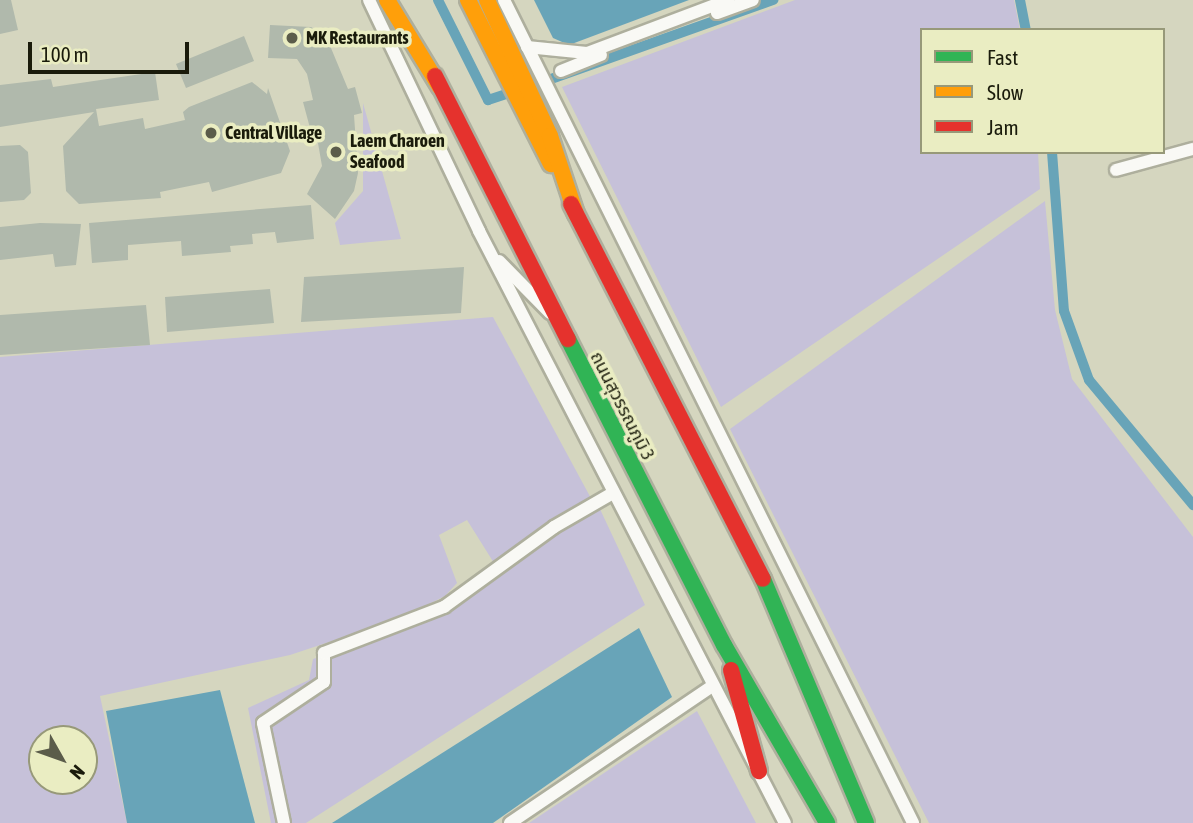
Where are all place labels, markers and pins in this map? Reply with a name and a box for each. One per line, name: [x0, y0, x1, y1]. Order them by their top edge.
place label: MK Restaurants: [306, 27, 409, 49]
marker: MK Restaurants: [284, 30, 300, 46]
place label: Central Village: [225, 122, 322, 144]
marker: Central Village: [203, 125, 219, 141]
place label: Laem Charoen Seafood: [350, 131, 445, 174]
marker: Laem Charoen Seafood: [328, 144, 344, 160]

